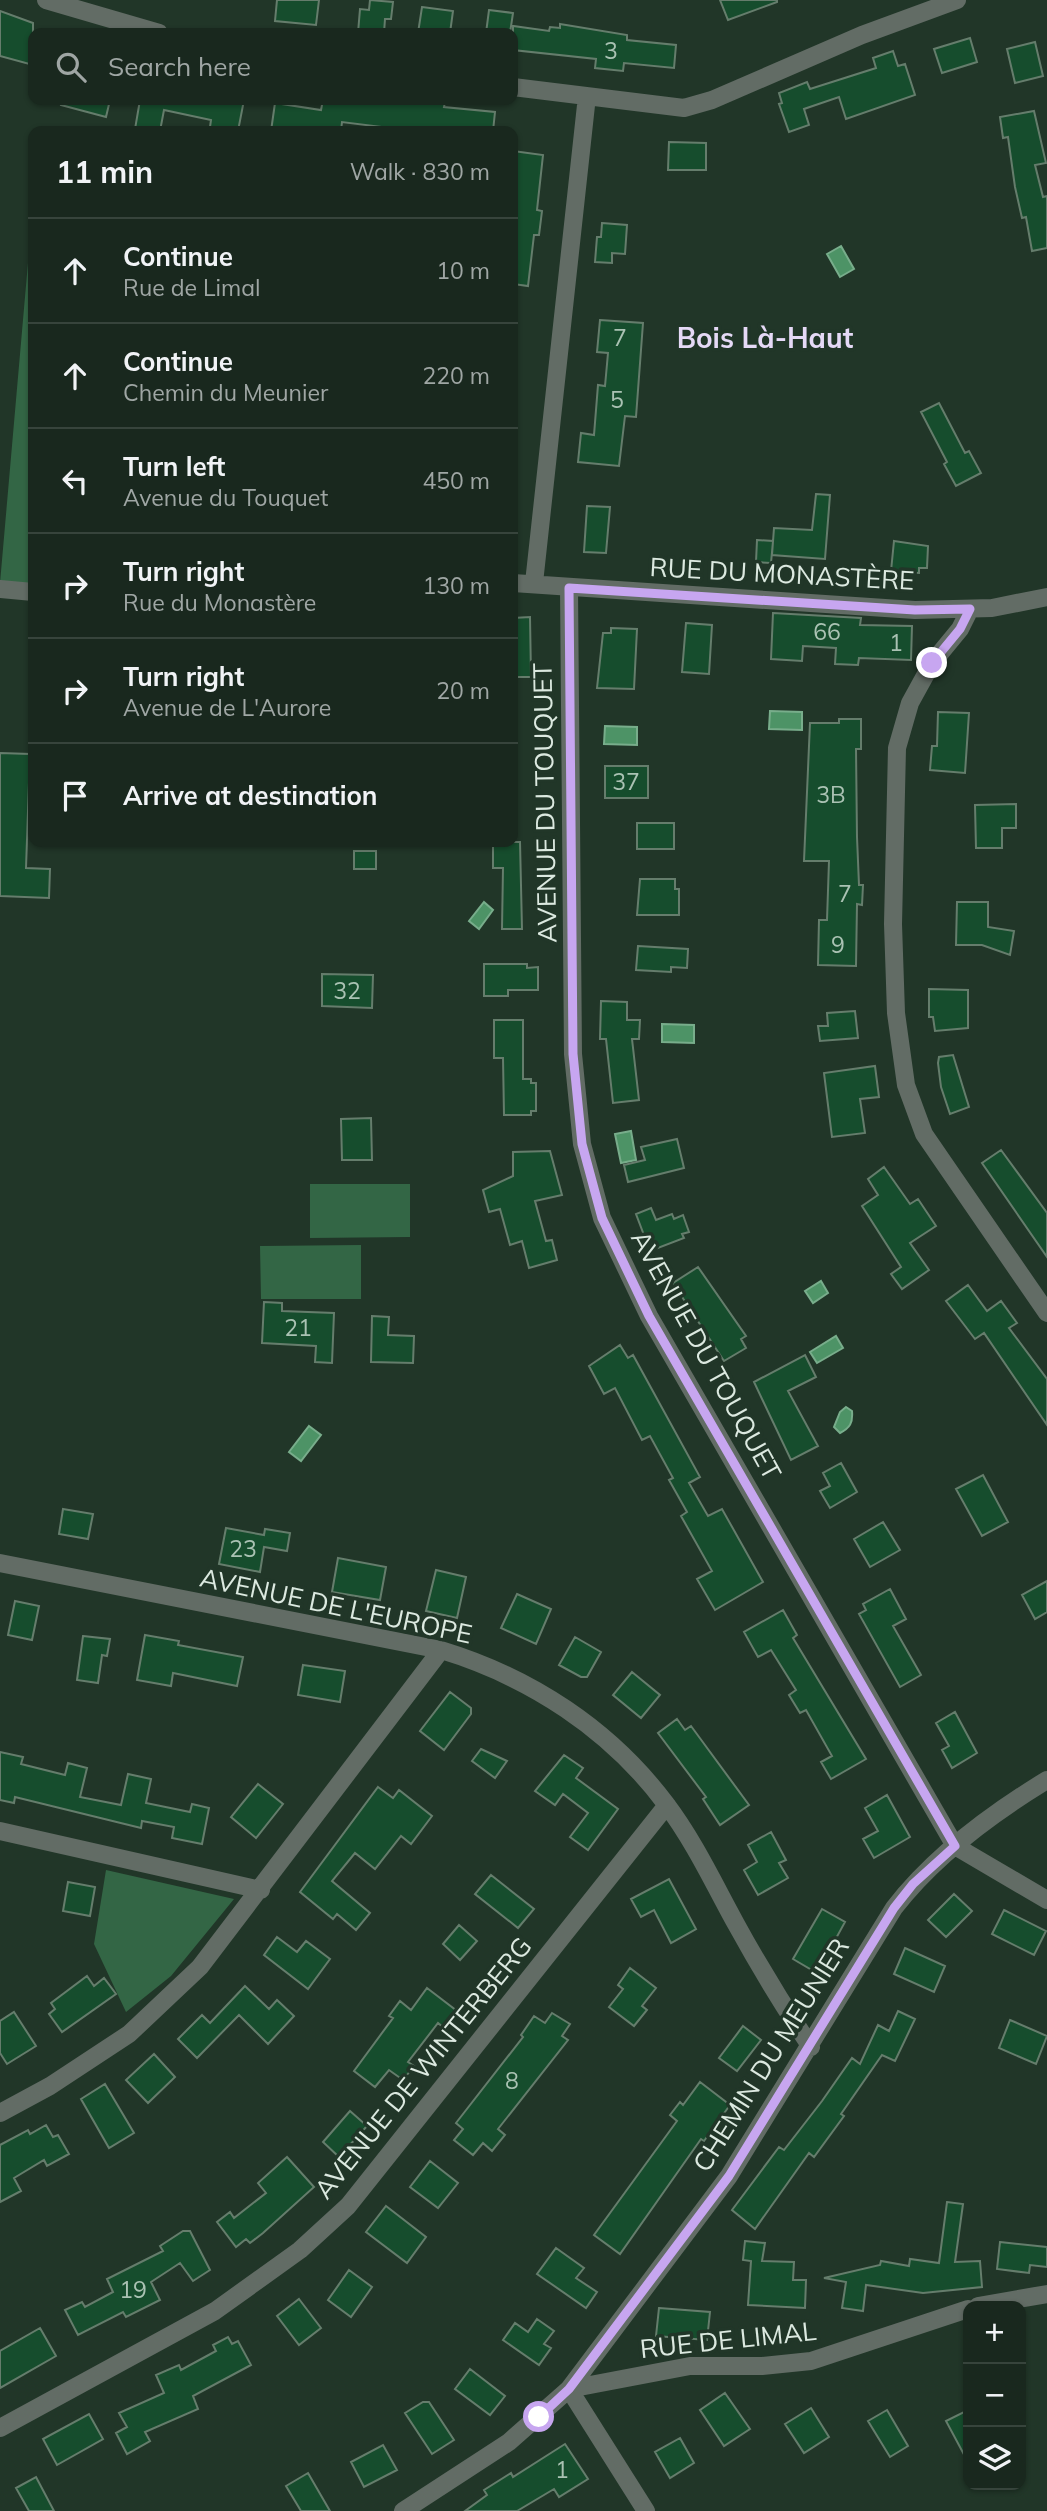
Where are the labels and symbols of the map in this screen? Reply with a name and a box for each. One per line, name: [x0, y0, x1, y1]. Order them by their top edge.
house number: 3: [604, 36, 618, 65]
district label: Bois Là-Haut: [677, 320, 854, 355]
house number: 7: [613, 323, 627, 352]
house number: 5: [610, 385, 624, 414]
street label: RUE DU MONASTÈRE: [649, 550, 915, 597]
house number: 66: [813, 617, 841, 646]
house number: 1: [889, 628, 903, 657]
route end: [916, 647, 947, 678]
street label: AVENUE DU TOUQUET: [526, 662, 563, 943]
house number: 37: [612, 767, 640, 796]
house number: 3B: [816, 780, 846, 809]
house number: 7: [838, 879, 852, 908]
house number: 9: [831, 930, 845, 959]
house number: 32: [333, 976, 361, 1005]
street label: AVENUE DU TOUQUET: [624, 1224, 789, 1486]
house number: 21: [284, 1313, 312, 1342]
house number: 23: [229, 1534, 257, 1563]
street label: AVENUE DE L'EUROPE: [197, 1561, 475, 1650]
street label: AVENUE DE WINTERBERG: [307, 1930, 538, 2205]
street label: CHEMIN DU MEUNIER: [685, 1932, 856, 2178]
house number: 8: [505, 2066, 519, 2095]
house number: 19: [119, 2275, 147, 2304]
street label: RUE DE LIMAL: [638, 2314, 818, 2365]
route start: [523, 2401, 554, 2432]
house number: 1: [555, 2455, 569, 2484]

